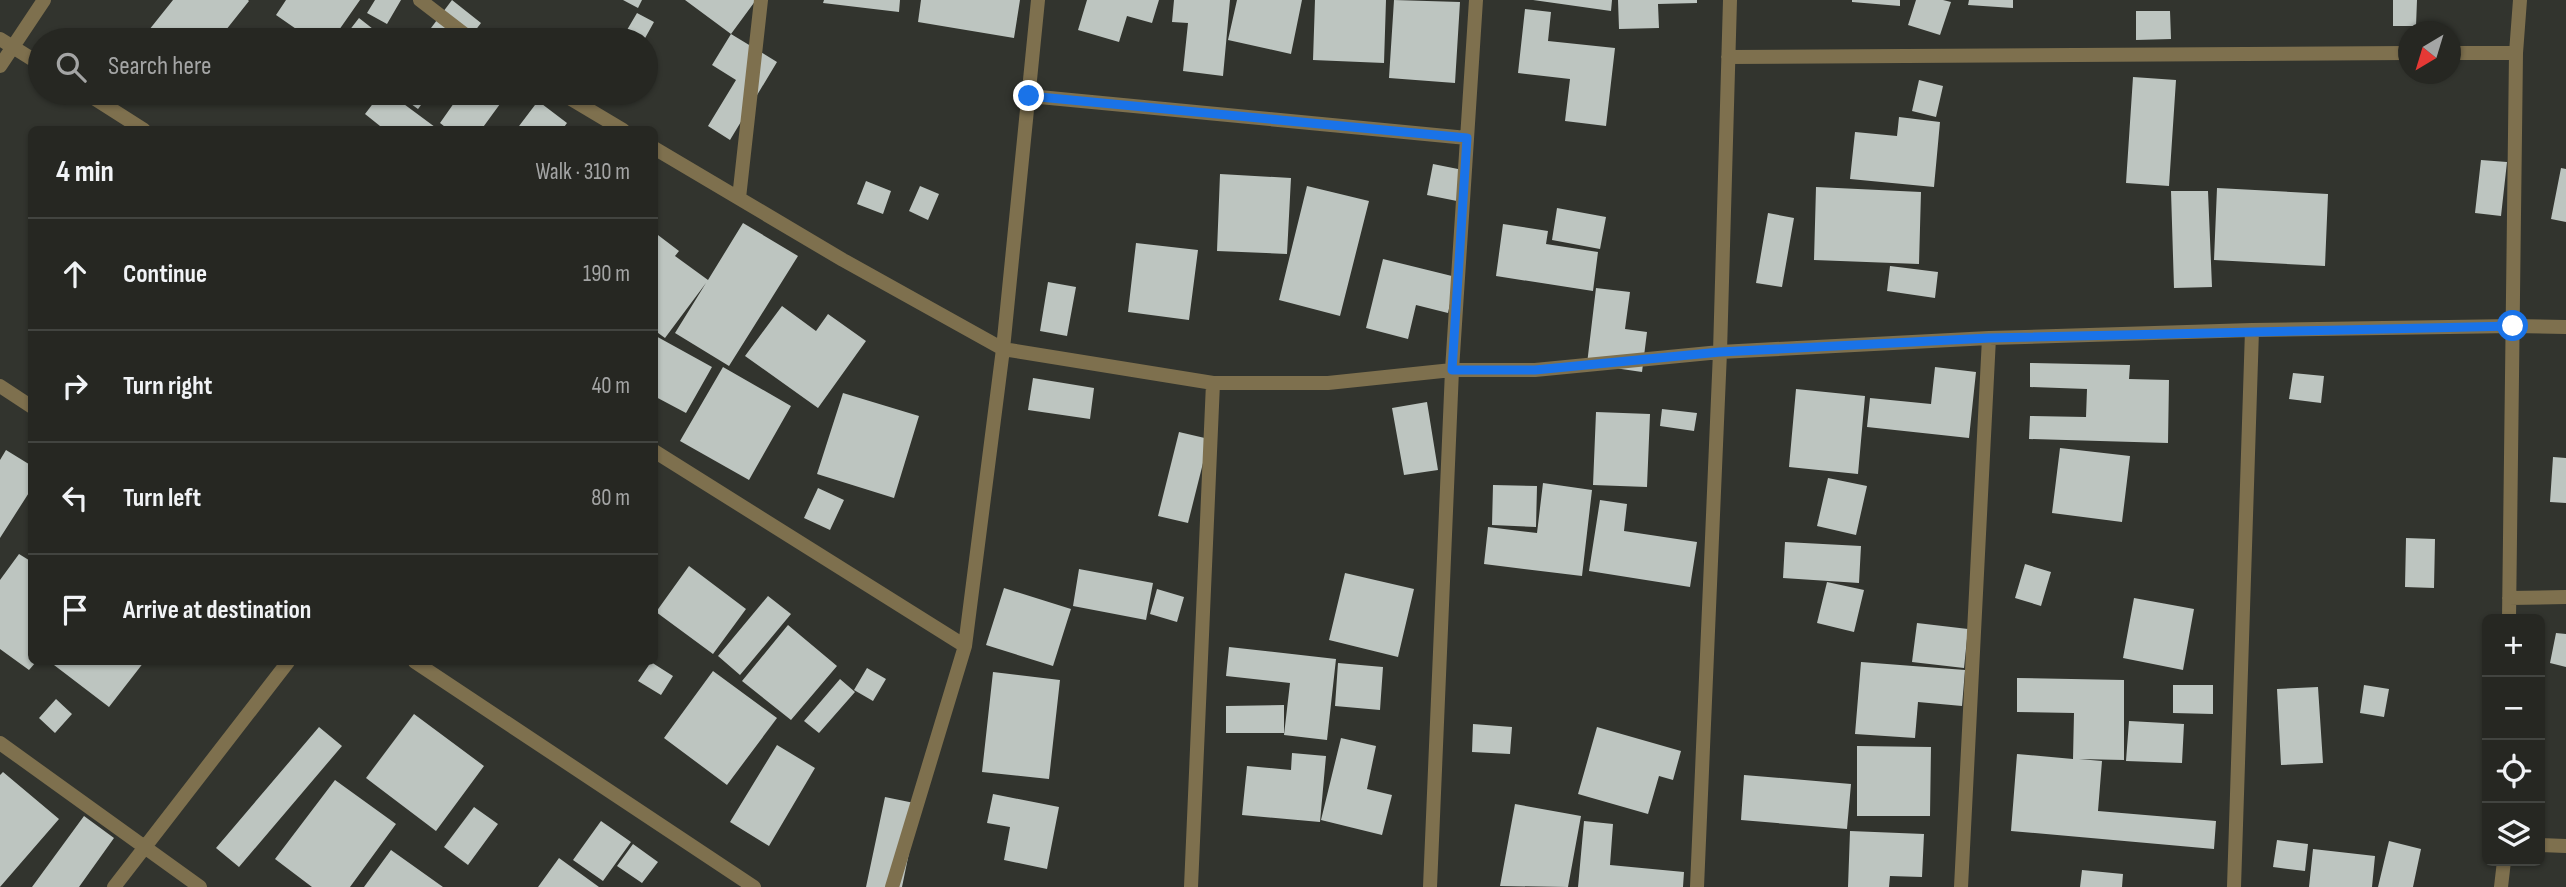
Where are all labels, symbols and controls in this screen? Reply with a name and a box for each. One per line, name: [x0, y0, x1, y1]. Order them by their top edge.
north arrow: [2398, 21, 2461, 84]
search box: [28, 28, 658, 105]
icon: search: [52, 48, 90, 86]
text: Search here: [108, 51, 211, 82]
route end: [1013, 80, 1044, 111]
text: 4 min: [56, 154, 114, 190]
text: Walk · 310 m: [535, 158, 630, 186]
icon: ahead: [56, 255, 94, 293]
text: Continue: [123, 259, 207, 290]
text: 190 m: [583, 260, 630, 288]
route start: [2497, 310, 2528, 341]
icon: right: [56, 367, 94, 405]
text: Turn right: [123, 371, 212, 402]
text: 40 m: [592, 372, 630, 400]
icon: left: [56, 479, 94, 517]
text: Turn left: [123, 483, 201, 514]
text: 80 m: [591, 484, 630, 512]
icon: arrive: [56, 591, 94, 629]
text: Arrive at destination: [123, 595, 311, 626]
map controls: [2482, 614, 2545, 866]
button: +: [2482, 614, 2545, 677]
button: −: [2482, 677, 2545, 740]
button: locate: [2482, 740, 2545, 803]
button: layers: [2482, 803, 2545, 866]

